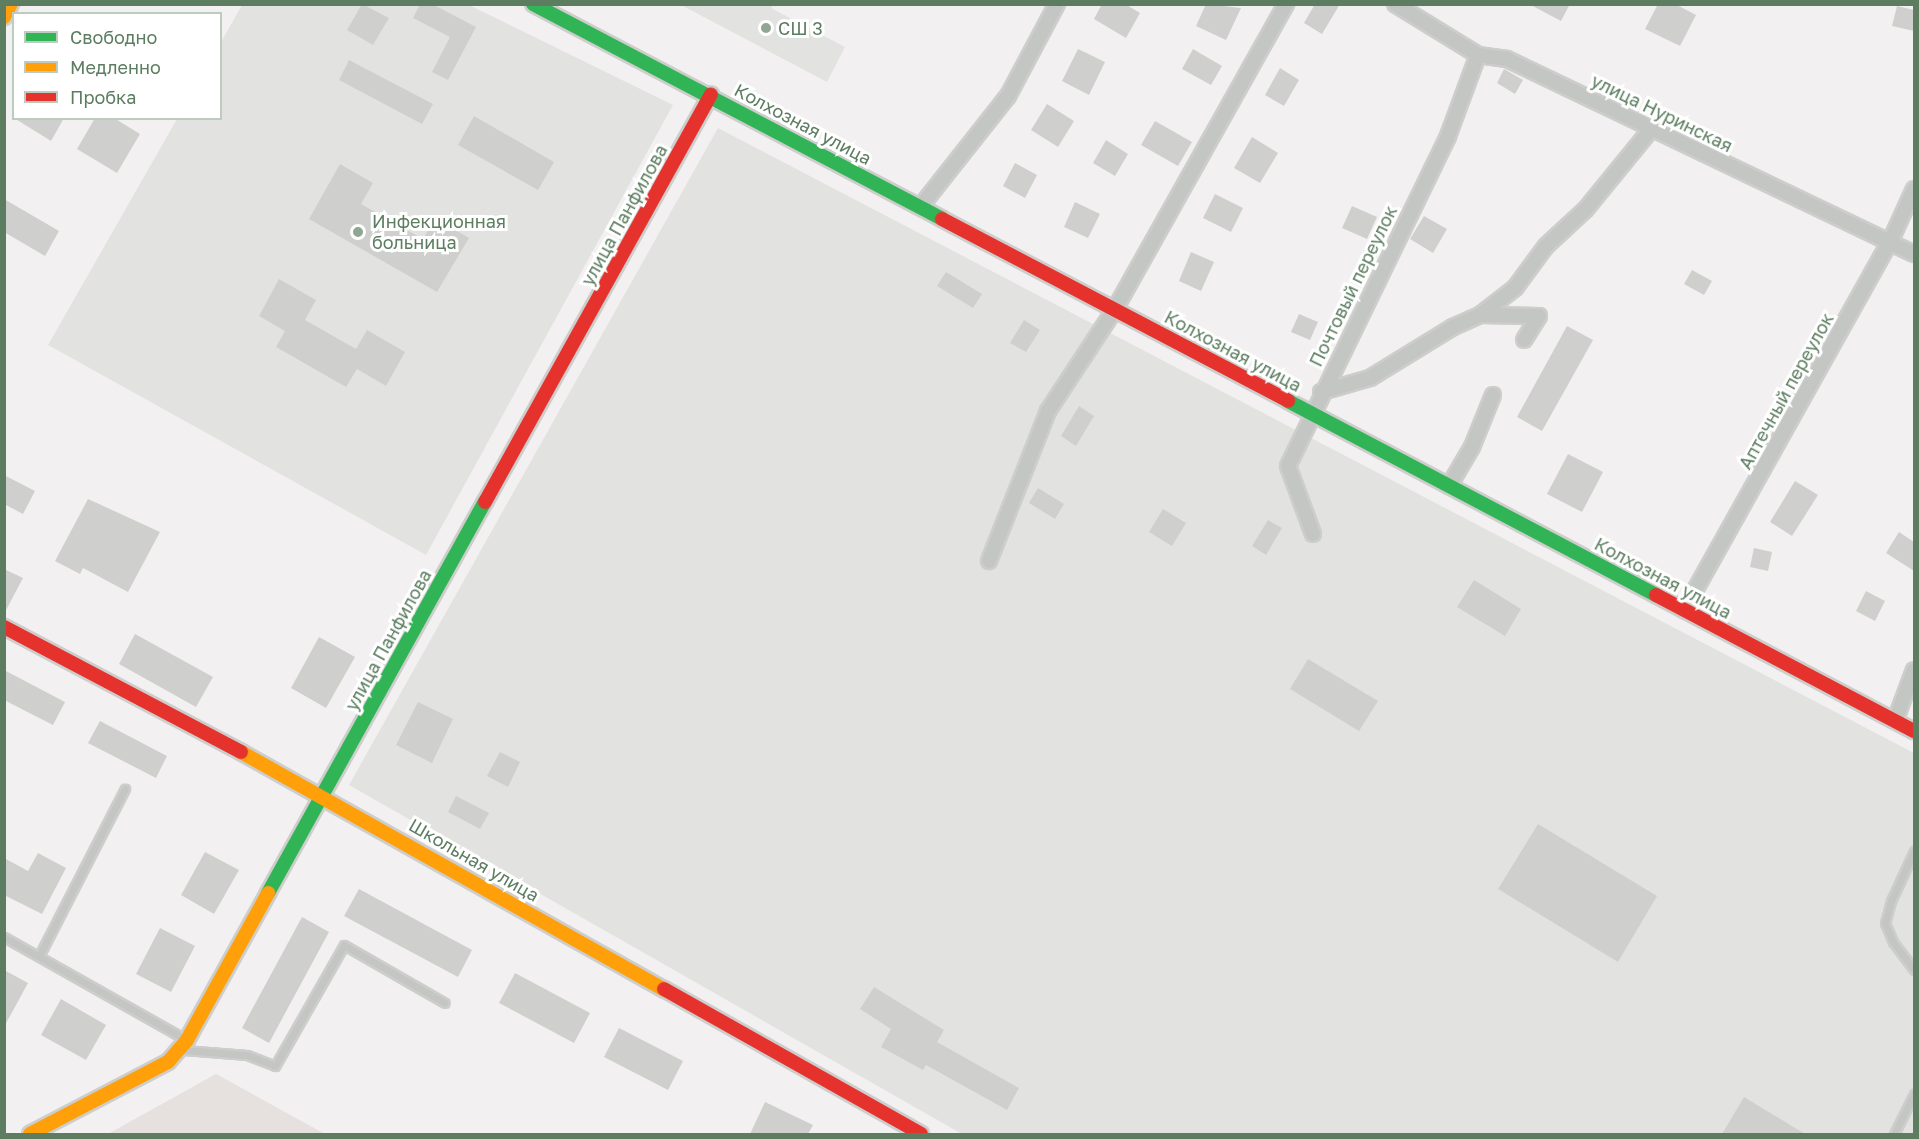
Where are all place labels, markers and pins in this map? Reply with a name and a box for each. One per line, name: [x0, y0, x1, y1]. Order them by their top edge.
place label: СШ 3: [778, 17, 823, 39]
marker: СШ 3: [759, 21, 773, 35]
place label: Инфекционная больница: [372, 211, 506, 254]
marker: Инфекционная больница: [349, 223, 367, 241]

